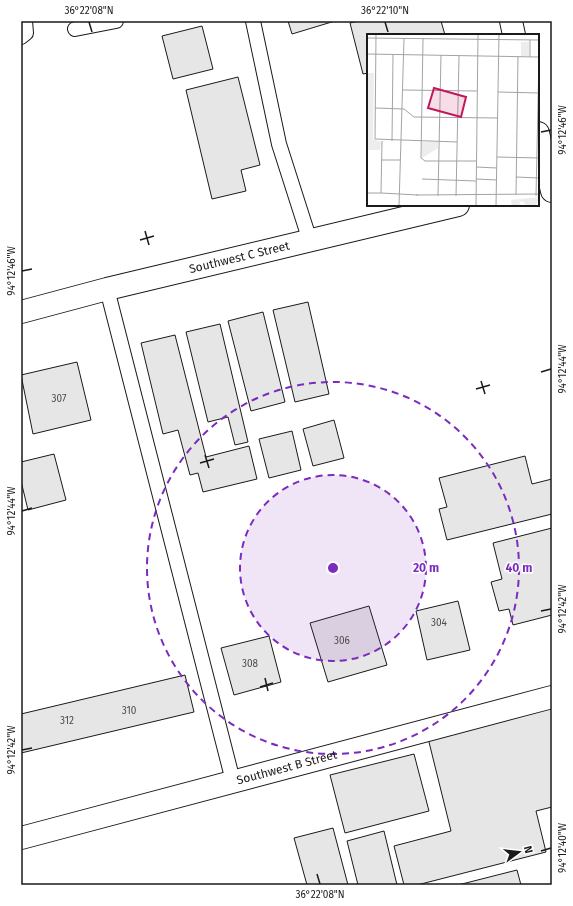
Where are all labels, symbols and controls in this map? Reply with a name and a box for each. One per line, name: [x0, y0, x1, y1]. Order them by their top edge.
text: 36°22'08"N: [64, 5, 114, 17]
text: 36°22'10"N: [361, 5, 409, 17]
inset map: [367, 34, 539, 206]
text: 94°12'46"W: [557, 105, 569, 155]
street label: Southwest C Street: [188, 238, 291, 276]
text: 94°12'46"W: [6, 246, 18, 296]
text: 94°12'44"W: [557, 344, 569, 394]
house number: 307: [52, 393, 67, 405]
text: 94°12'44"W: [6, 486, 18, 536]
centre of rings: [326, 561, 340, 575]
text: 20 m: [413, 561, 439, 575]
text: 40 m: [506, 561, 532, 575]
text: 94°12'42"W: [557, 584, 569, 634]
house number: 304: [431, 617, 448, 629]
house number: 306: [334, 635, 350, 647]
house number: 308: [242, 658, 259, 670]
house number: 310: [122, 705, 137, 717]
house number: 312: [60, 715, 74, 727]
text: 94°12'42"W: [6, 725, 18, 775]
street label: Southwest B Street: [235, 747, 339, 787]
text: 94°12'40"W: [557, 822, 569, 873]
north arrow: [499, 832, 539, 872]
text: N: [521, 844, 535, 855]
text: 36°22'08"N: [295, 889, 345, 901]

